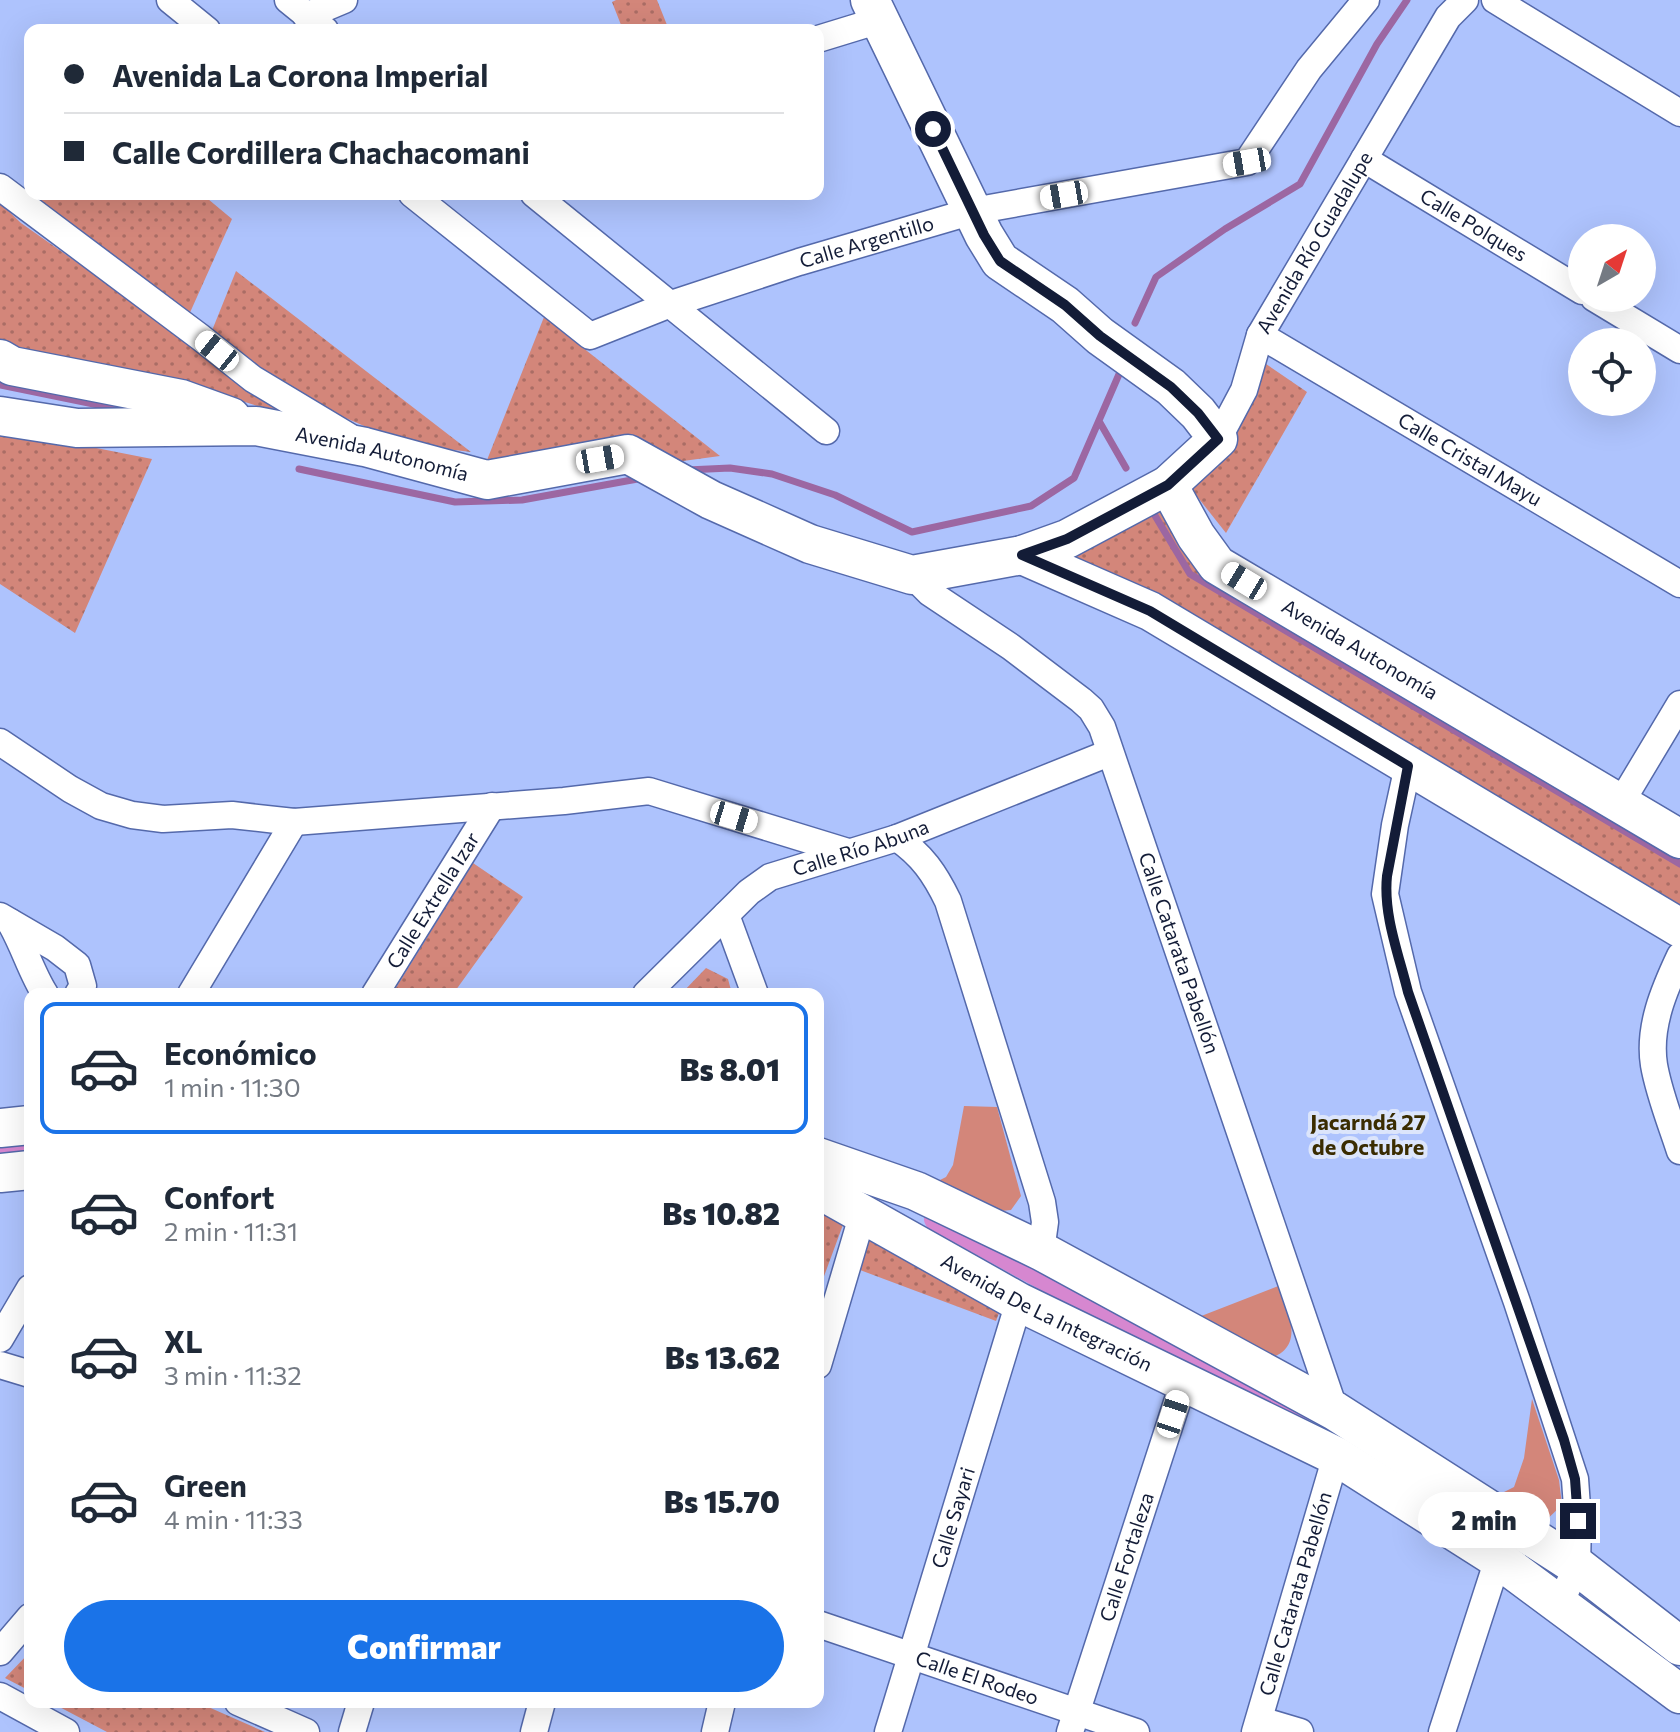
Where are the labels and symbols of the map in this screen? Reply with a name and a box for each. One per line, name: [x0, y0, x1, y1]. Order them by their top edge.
route start: [915, 111, 951, 147]
car: [1221, 146, 1273, 178]
street label: Avenida Río Guadalupe: [1251, 147, 1377, 338]
car: [1038, 179, 1090, 211]
street label: Calle Polques: [1416, 183, 1532, 266]
street label: Calle Argentillo: [796, 210, 936, 272]
north arrow: [1568, 224, 1656, 312]
car: [191, 327, 243, 375]
street label: Calle Cristal Mayu: [1394, 407, 1547, 510]
street label: Avenida Autonomía: [294, 421, 471, 485]
car: [574, 443, 626, 475]
car: [1217, 558, 1271, 604]
street label: Avenida Autonomía: [1278, 593, 1443, 704]
car: [708, 799, 760, 835]
street label: Calle Río Abuna: [789, 814, 932, 880]
street label: Calle Extrella Izar: [381, 827, 484, 973]
street label: Calle Catarata Pabellón: [1135, 849, 1225, 1057]
district label: Jacarndá 27 de Octubre: [1310, 1108, 1426, 1160]
street label: Avenida De La Integración: [937, 1248, 1156, 1376]
car: [1154, 1387, 1192, 1441]
street label: Calle Sayari: [926, 1464, 979, 1571]
street label: Calle Fortaleza: [1094, 1489, 1158, 1624]
street label: Calle Catarata Pabellón: [1253, 1489, 1336, 1698]
callout: 2 min: [1418, 1493, 1550, 1549]
route end: [1560, 1503, 1596, 1539]
street label: Calle El Rodeo: [913, 1645, 1042, 1709]

